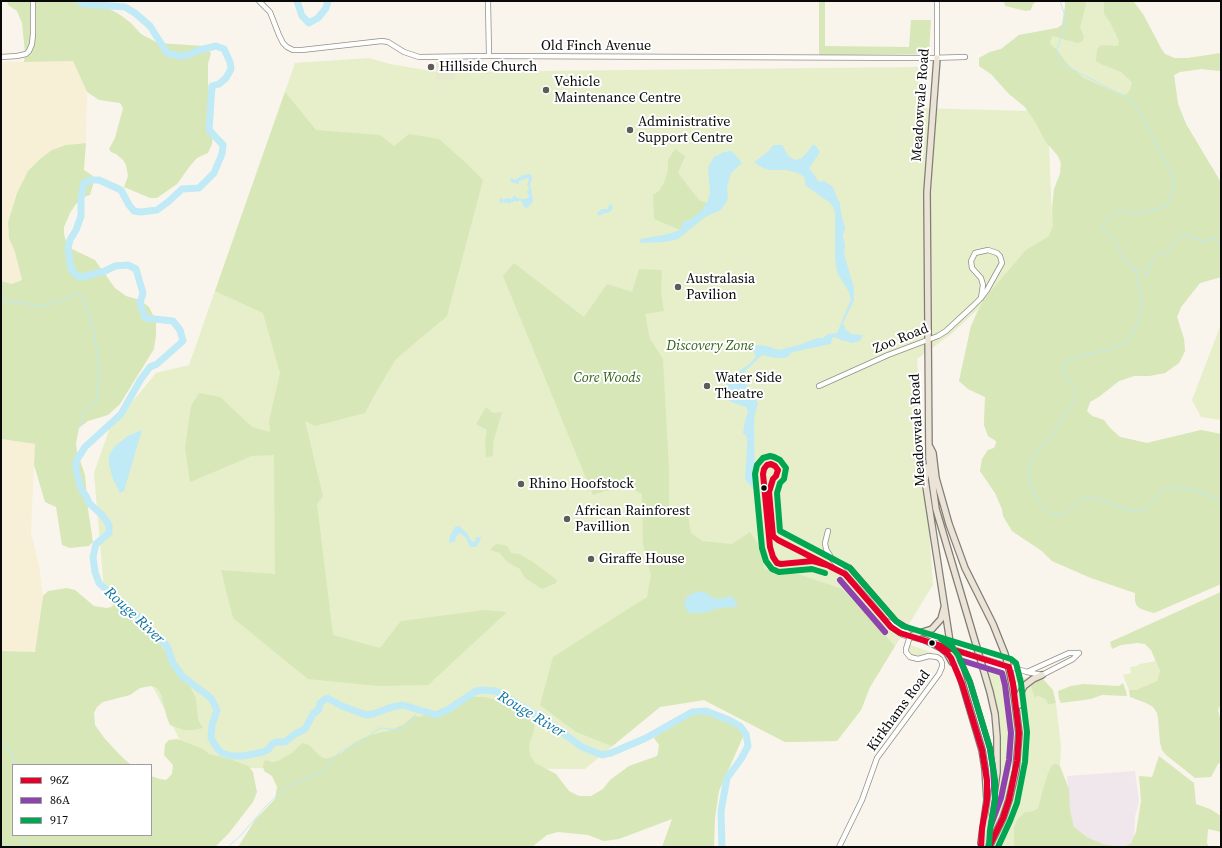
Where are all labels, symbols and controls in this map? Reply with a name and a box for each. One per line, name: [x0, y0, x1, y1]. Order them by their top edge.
street label: Old Finch Avenue: [541, 38, 651, 54]
street label: Meadowvale Road: [909, 48, 933, 162]
place label: Hillside Church: [439, 59, 537, 75]
marker: Hillside Church: [426, 62, 436, 72]
place label: Vehicle Maintenance Centre: [554, 74, 681, 106]
marker: Vehicle Maintenance Centre: [541, 85, 551, 95]
place label: Administrative Support Centre: [638, 114, 733, 146]
marker: Administrative Support Centre: [625, 125, 635, 135]
place label: Australasia Pavilion: [686, 271, 755, 304]
marker: Australasia Pavilion: [673, 282, 683, 292]
street label: Zoo Road: [871, 320, 931, 358]
park label: Discovery Zone: [666, 338, 754, 354]
park label: Core Woods: [573, 370, 641, 386]
place label: Water Side Theatre: [715, 370, 782, 402]
street label: Meadowvale Road: [907, 373, 929, 487]
marker: Water Side Theatre: [702, 381, 712, 391]
place label: Rhino Hoofstock: [529, 476, 634, 492]
marker: Rhino Hoofstock: [516, 479, 526, 489]
unlabelled marker: [759, 483, 769, 493]
place label: African Rainforest Pavillion: [575, 503, 690, 536]
marker: African Rainforest Pavillion: [562, 514, 572, 524]
place label: Giraffe House: [599, 551, 685, 567]
marker: Giraffe House: [586, 554, 596, 564]
water label: Rouge River: [100, 584, 168, 648]
unlabelled marker: [927, 638, 937, 648]
street label: Kirkhams Road: [864, 667, 934, 755]
water label: Rouge River: [494, 688, 568, 742]
legend: [12, 764, 152, 836]
text: 96Z: [50, 772, 69, 788]
text: 86A: [50, 792, 70, 808]
text: 917: [50, 812, 68, 828]

